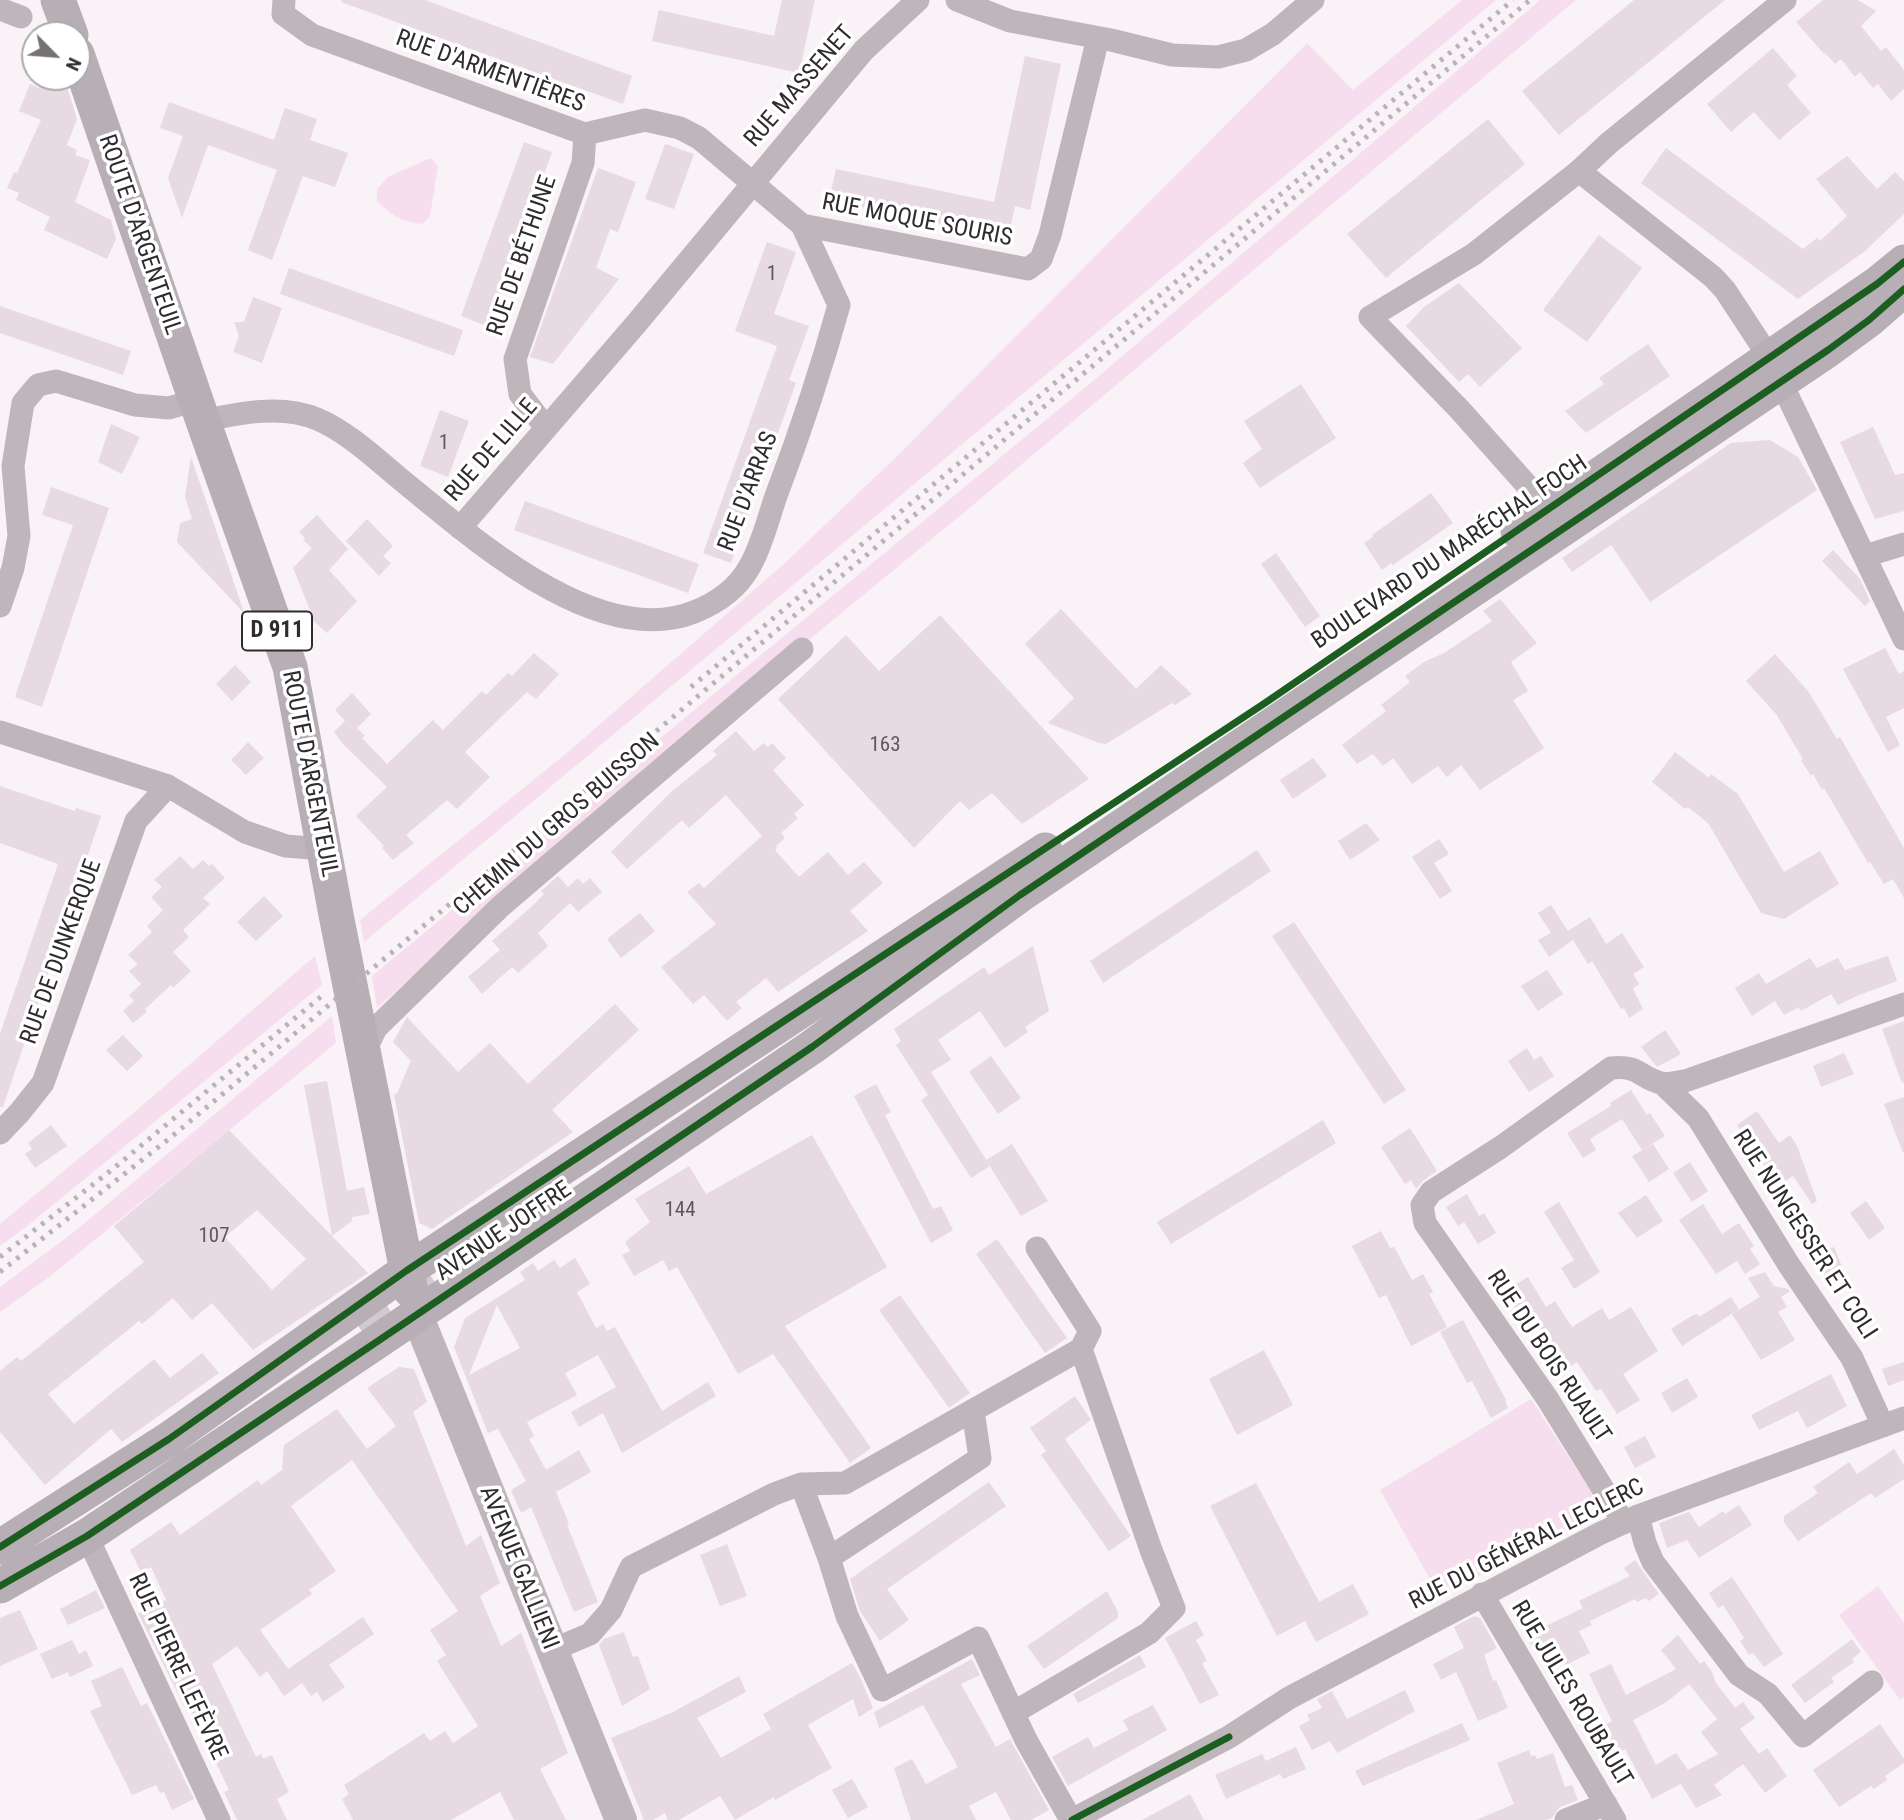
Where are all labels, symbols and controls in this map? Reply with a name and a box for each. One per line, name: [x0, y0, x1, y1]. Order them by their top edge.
street label: RUE MASSENET: [739, 20, 861, 154]
north arrow: [21, 21, 91, 91]
street label: RUE D'ARMENTIÈRES: [392, 24, 588, 120]
text: N: [61, 54, 87, 74]
street label: ROUTE D'ARGENTEUIL: [91, 131, 187, 339]
street label: RUE DE BÉTHUNE: [482, 172, 564, 340]
street label: RUE MOQUE SOURIS: [819, 188, 1015, 254]
house number: 1: [767, 262, 777, 288]
street label: RUE DE LILLE: [439, 394, 545, 508]
street label: RUE D'ARRAS: [713, 428, 785, 556]
house number: 1: [439, 431, 449, 457]
street label: BOULEVARD DU MARÉCHAL FOCH: [1307, 450, 1593, 656]
road number: D 911: [242, 611, 312, 650]
street label: ROUTE D'ARGENTEUIL: [275, 668, 343, 880]
street label: CHEMIN DU GROS BUISSON: [448, 728, 666, 922]
house number: 163: [869, 733, 901, 759]
street label: RUE DE DUNKERQUE: [15, 856, 109, 1048]
street label: RUE NUNGESSER ET COLI: [1726, 1125, 1882, 1345]
street label: AVENUE JOFFRE: [431, 1176, 577, 1288]
house number: 144: [664, 1198, 696, 1224]
house number: 107: [198, 1224, 230, 1250]
street label: RUE DU BOIS RUAULT: [1480, 1265, 1616, 1449]
street label: RUE DU GÉNÉRAL LECLERC: [1405, 1473, 1649, 1617]
street label: AVENUE GALLIENI: [472, 1482, 564, 1654]
street label: RUE PIERRE LEFÈVRE: [121, 1569, 233, 1765]
street label: RUE JULES ROUBAULT: [1504, 1596, 1638, 1792]

